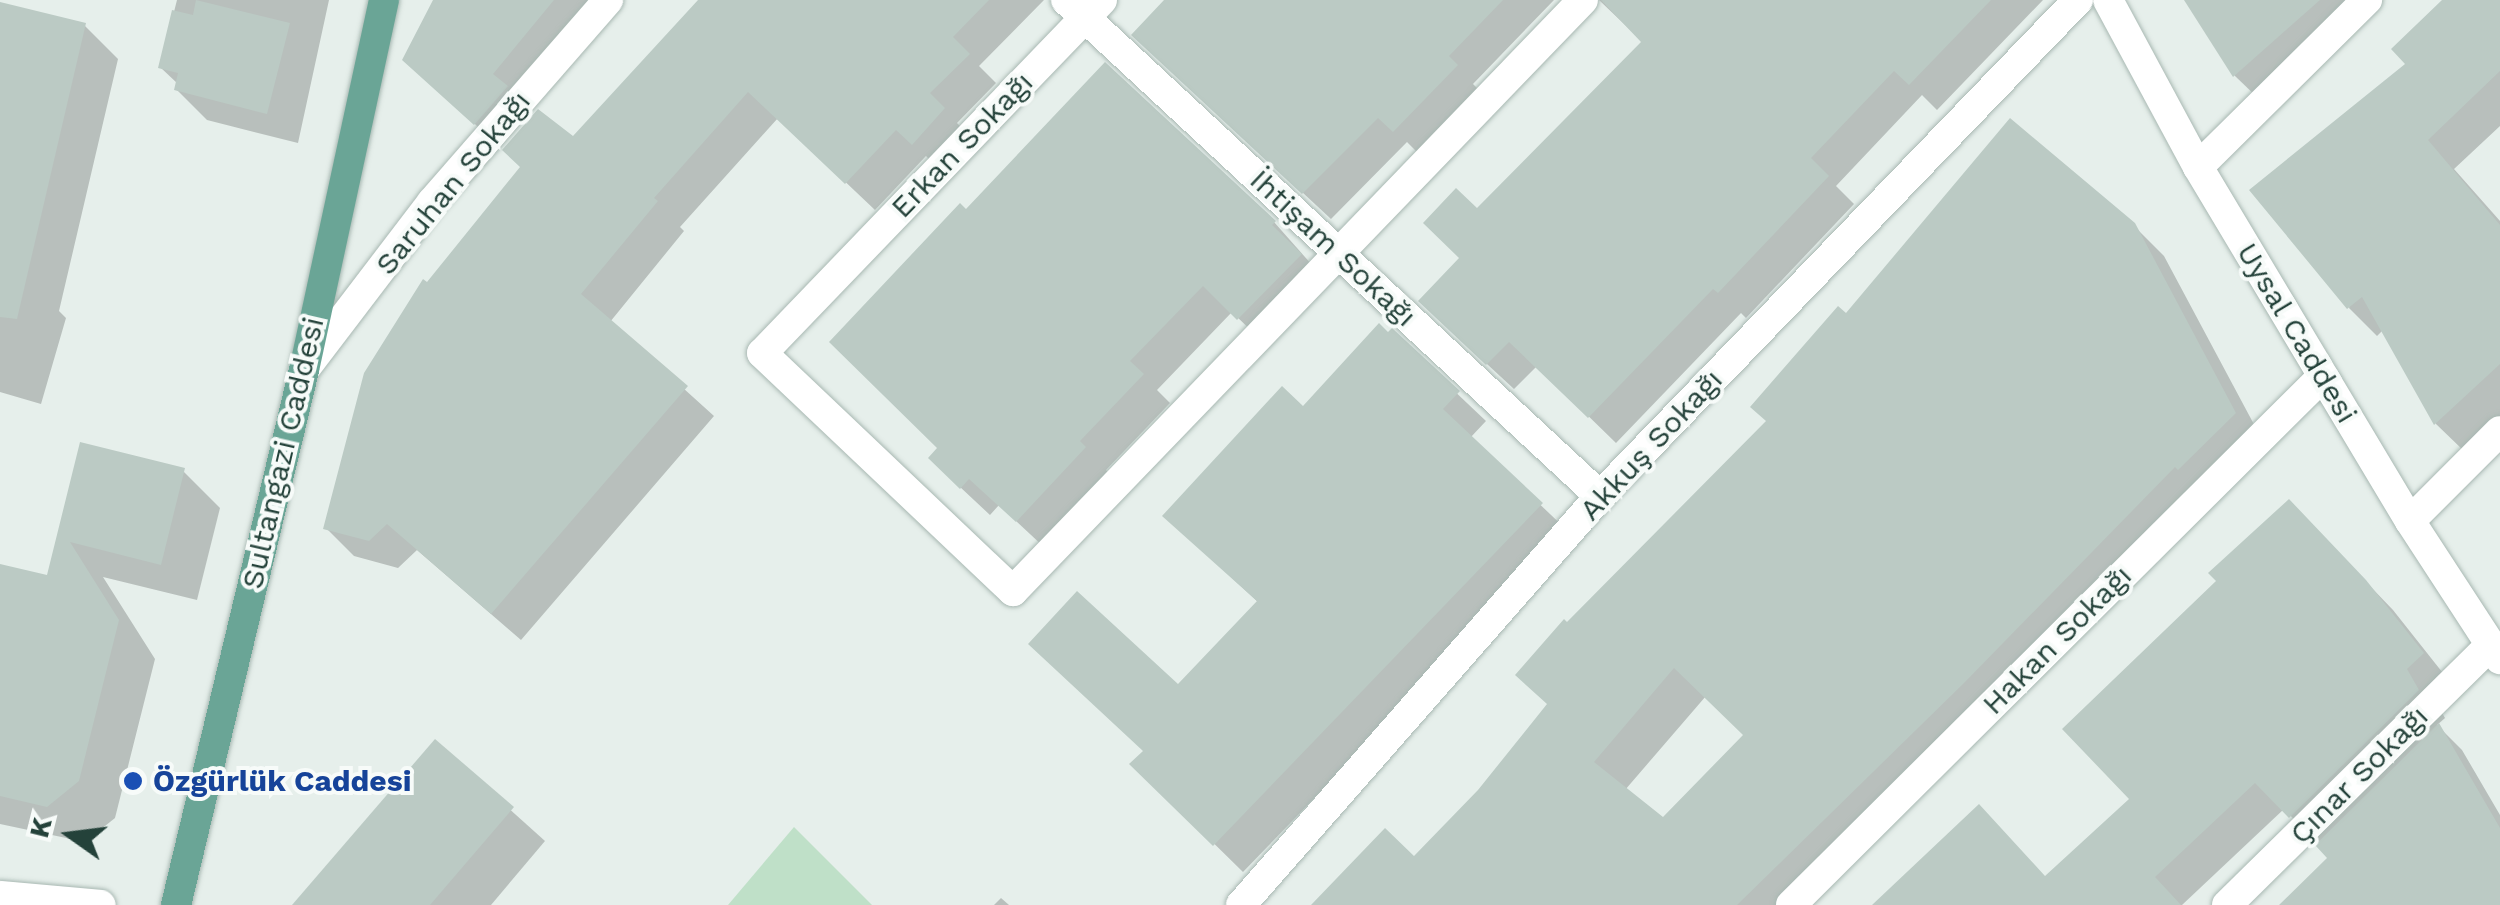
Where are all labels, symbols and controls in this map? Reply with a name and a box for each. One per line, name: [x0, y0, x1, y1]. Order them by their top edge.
street label: Erkan Sokağı: [884, 65, 1040, 225]
street label: Saruhan Sokağı: [368, 84, 538, 282]
street label: İhtişam Sokağı: [1242, 162, 1424, 334]
street label: Uysal Caddesi: [2229, 236, 2365, 430]
street label: Sultangazi Caddesi: [234, 314, 332, 592]
street label: Akkuş Sokağı: [1572, 362, 1730, 528]
street label: Hakan Sokağı: [1975, 558, 2139, 722]
street label: Çınar Sokağı: [2282, 698, 2436, 852]
place label: Özgürlük Caddesi: [153, 763, 412, 799]
marker: Özgürlük Caddesi: [122, 770, 144, 792]
north arrow: [20, 785, 120, 885]
text: K: [22, 814, 59, 841]

